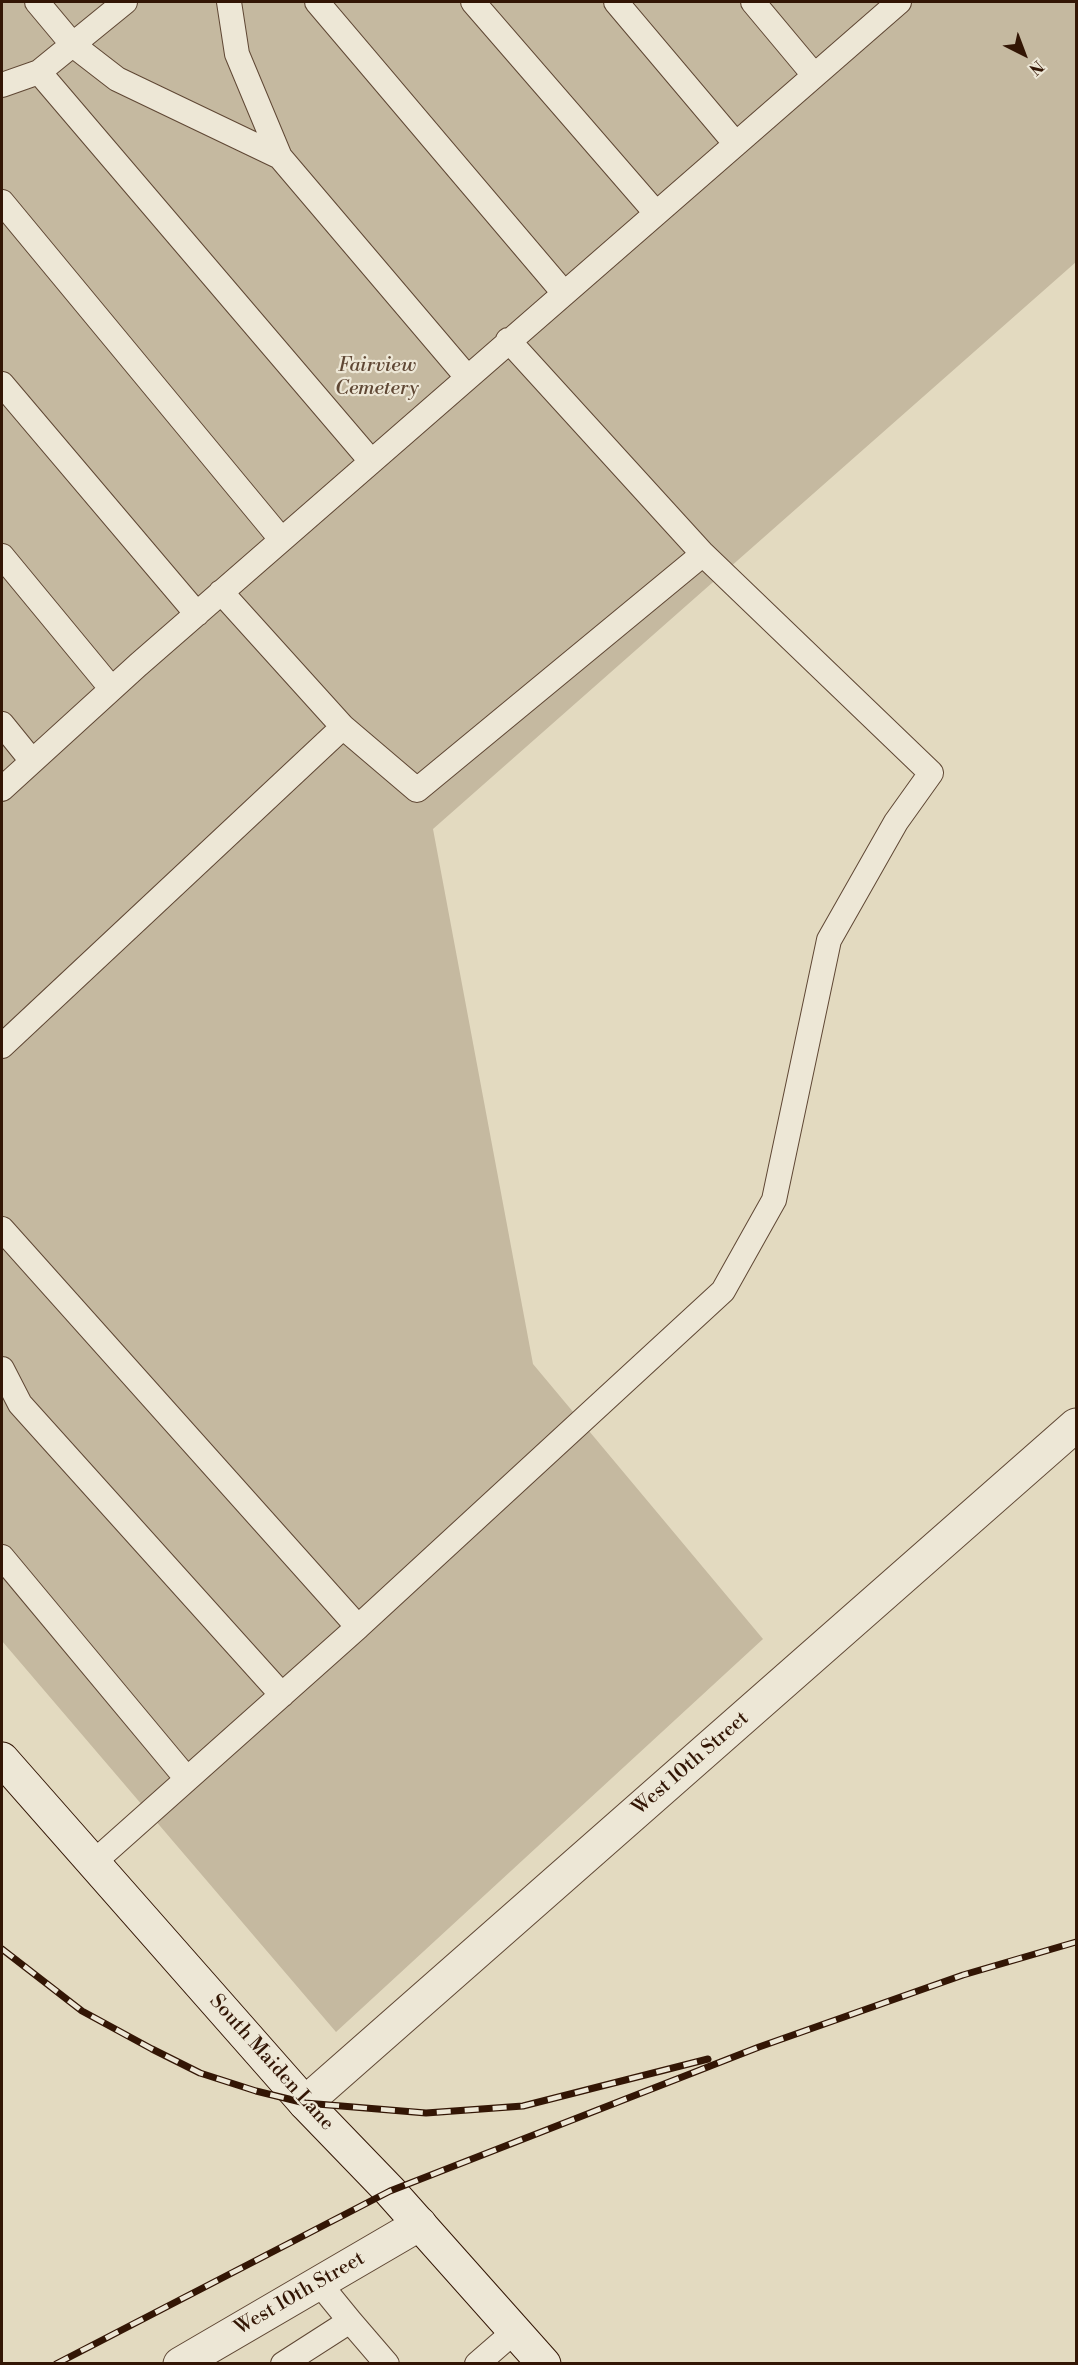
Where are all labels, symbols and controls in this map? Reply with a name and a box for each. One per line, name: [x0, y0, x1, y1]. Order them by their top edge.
north arrow: [994, 24, 1054, 84]
text: N: [1025, 56, 1047, 79]
park label: Fairview Cemetery: [335, 354, 419, 401]
street label: West 10th Street: [628, 1707, 754, 1821]
street label: South Maiden Lane: [204, 1990, 338, 2136]
street label: West 10th Street: [231, 2247, 369, 2341]

